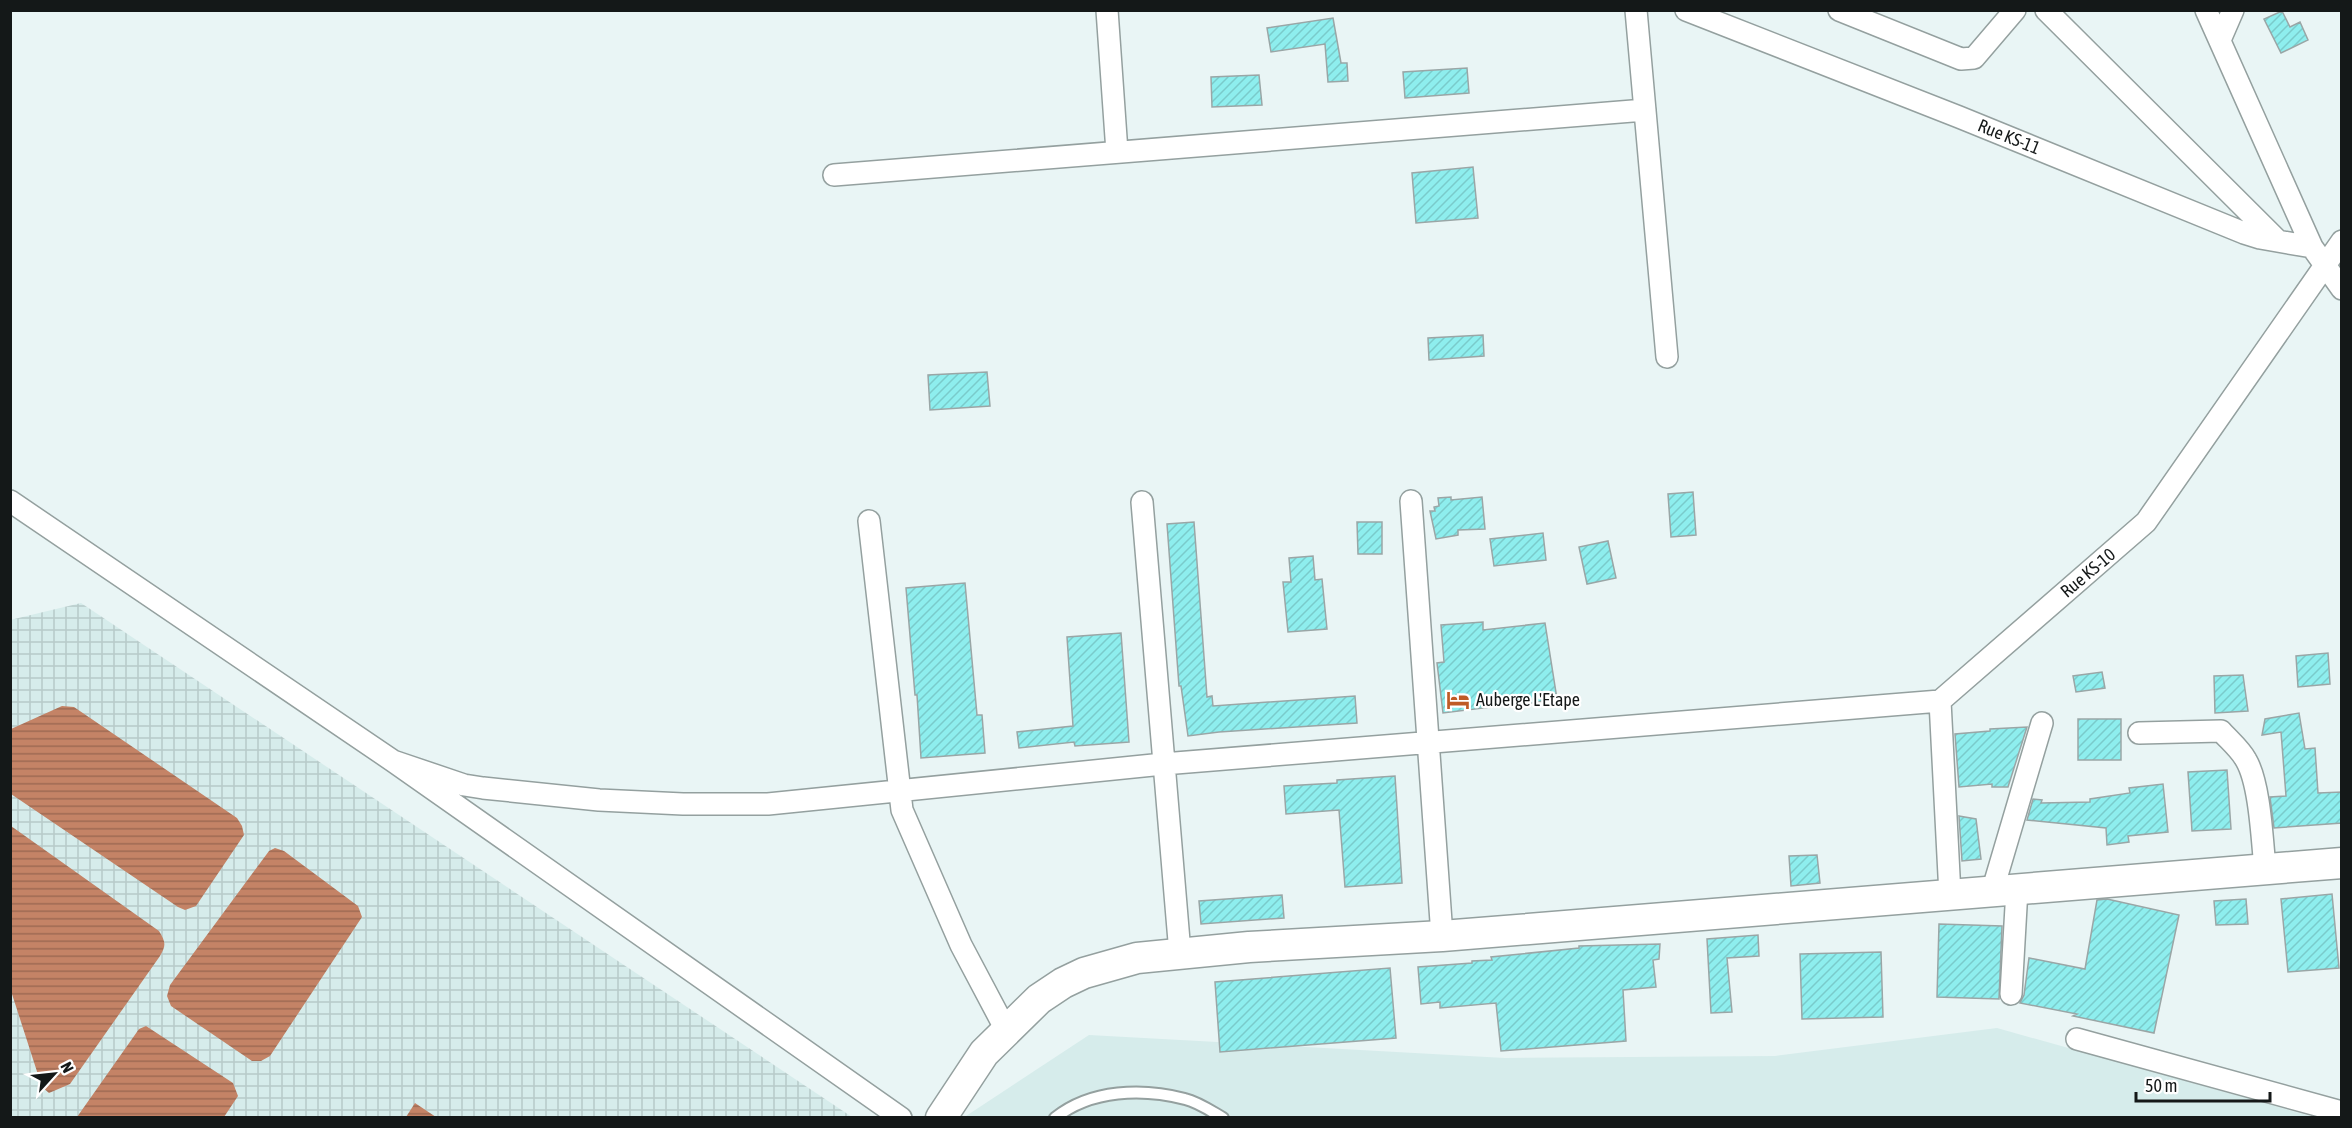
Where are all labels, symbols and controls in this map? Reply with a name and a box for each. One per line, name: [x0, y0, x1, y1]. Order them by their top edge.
street label: Rue KS-11: [1975, 115, 2043, 158]
street label: Rue KS-10: [2056, 544, 2119, 602]
hotel icon: Auberge L'Etape: [1445, 687, 1471, 713]
place label: Auberge L'Etape: [1476, 689, 1580, 710]
north arrow: [24, 1044, 84, 1104]
text: N: [57, 1059, 78, 1075]
scale bar: [2136, 1065, 2270, 1103]
text: 50 m: [2145, 1075, 2177, 1096]

